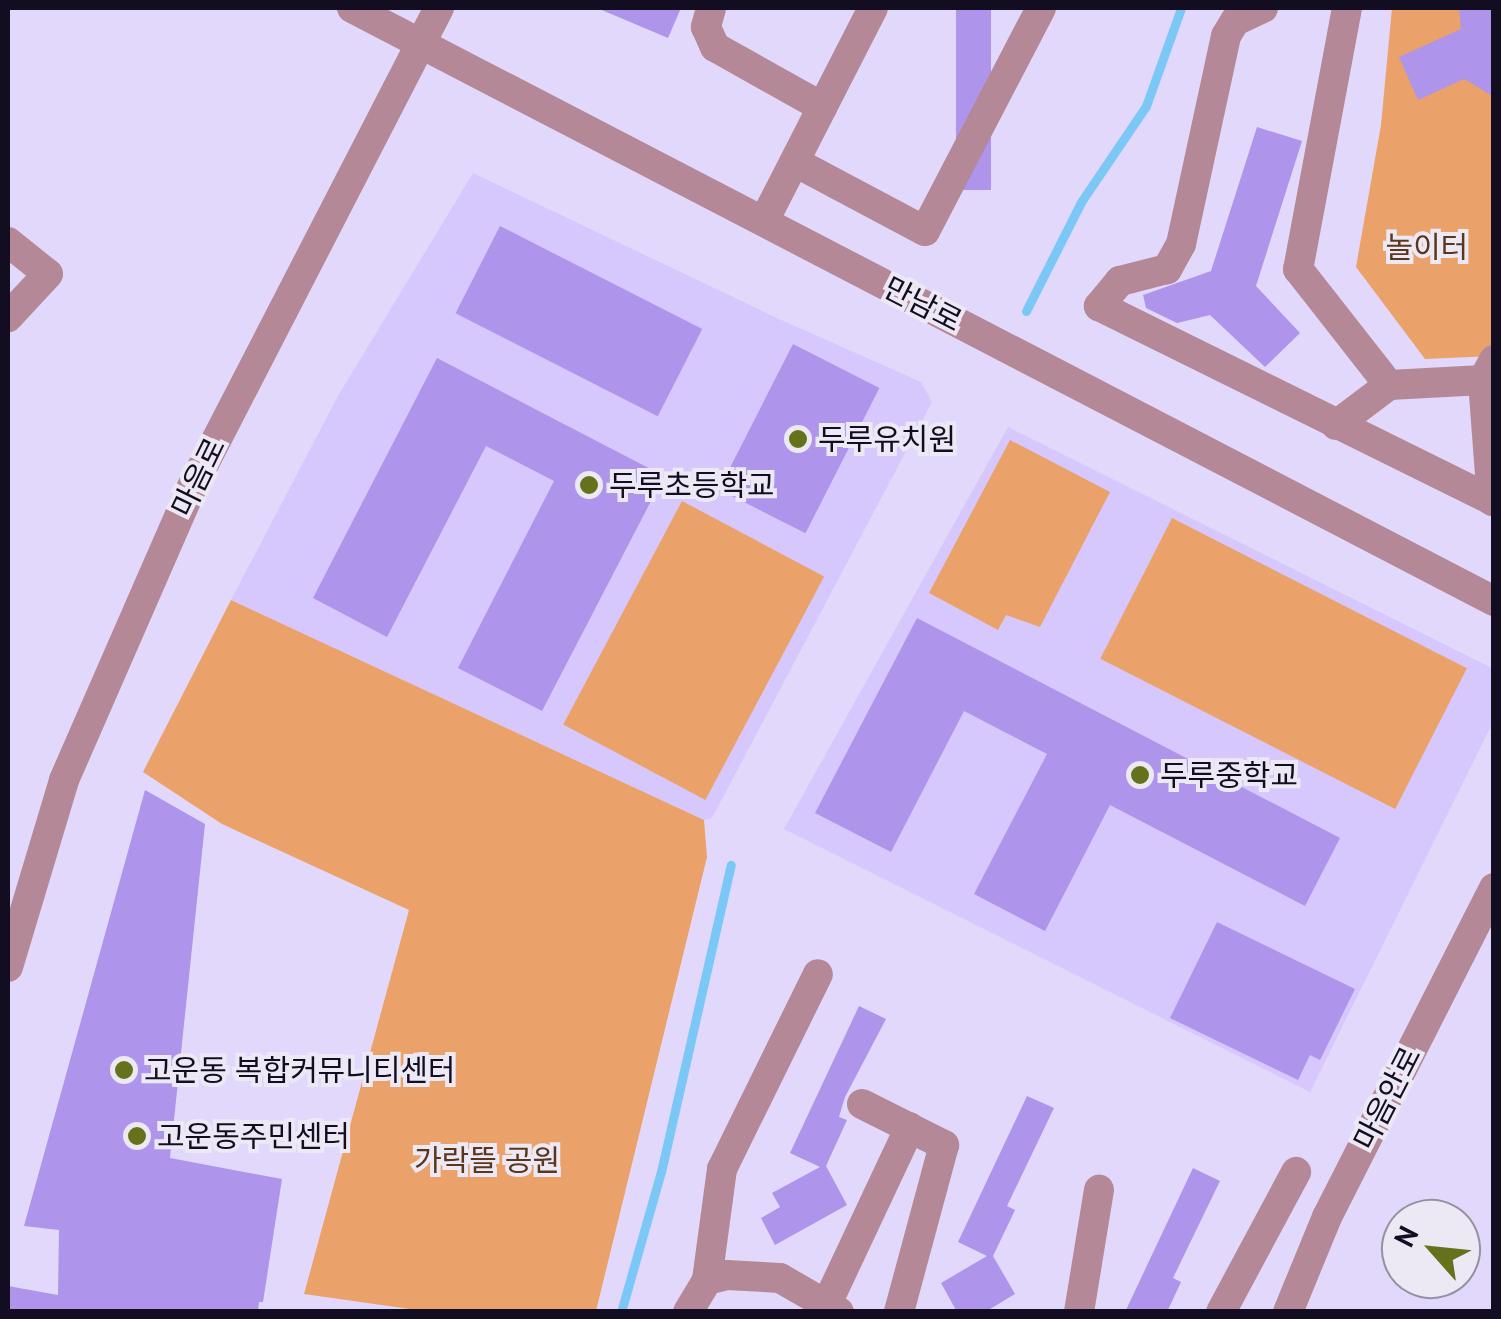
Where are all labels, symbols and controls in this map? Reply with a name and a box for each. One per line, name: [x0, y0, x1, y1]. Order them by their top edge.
park label: 놀이터: [1386, 229, 1468, 265]
street label: 만남로: [878, 269, 968, 339]
place label: 두루유치원: [818, 421, 956, 457]
marker: 두루유치원: [787, 428, 809, 450]
street label: 마음로: [164, 432, 232, 522]
place label: 두루초등학교: [609, 467, 775, 503]
marker: 두루초등학교: [578, 474, 600, 496]
place label: 두루중학교: [1160, 757, 1298, 793]
marker: 두루중학교: [1129, 764, 1151, 786]
street label: 마음안로: [1346, 1041, 1428, 1155]
place label: 고운동 복합커뮤니티센터: [144, 1052, 456, 1088]
marker: 고운동 복합커뮤니티센터: [113, 1059, 135, 1081]
place label: 고운동주민센터: [157, 1118, 350, 1154]
marker: 고운동주민센터: [126, 1125, 148, 1147]
park label: 가락뜰 공원: [414, 1142, 560, 1178]
north arrow: [1381, 1199, 1481, 1299]
text: N: [1385, 1219, 1426, 1253]

